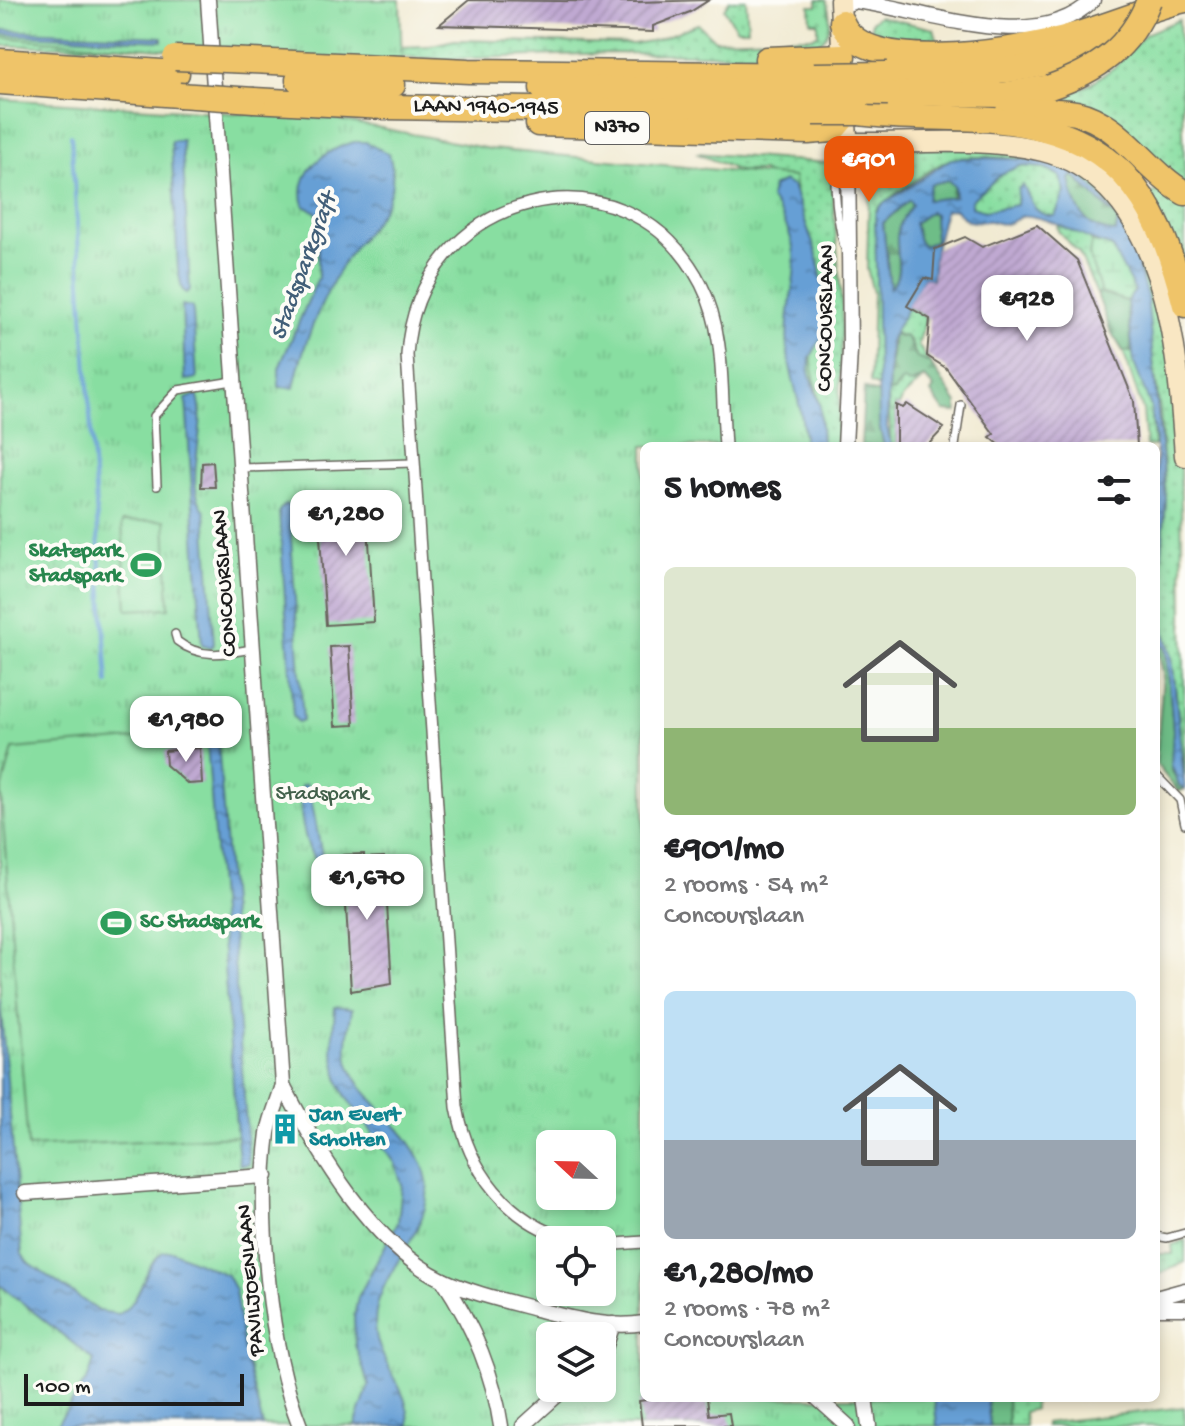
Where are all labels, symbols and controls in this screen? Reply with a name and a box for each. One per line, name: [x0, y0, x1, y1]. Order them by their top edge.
street label: LAAN 1940-1945: [413, 94, 559, 122]
road number: N370: [585, 112, 649, 144]
pin: €901: [822, 136, 916, 204]
text: €901: [842, 146, 896, 177]
water label: Stadsparkgraft: [265, 186, 346, 344]
street label: CONCOURSLAAN: [813, 244, 841, 392]
pin: €928: [980, 275, 1074, 343]
text: €928: [999, 285, 1055, 316]
icon: filters: [1092, 468, 1136, 512]
text: 5 homes: [664, 470, 780, 510]
pin: €1,280: [281, 490, 411, 558]
text: €1,280: [308, 500, 384, 531]
street label: CONCOURSLAAN: [208, 509, 244, 657]
place label: Skatepark Stadspark: [29, 539, 124, 590]
sports icon: Skatepark Stadspark: [129, 548, 163, 582]
icon: home: [828, 619, 972, 763]
pin: €1,980: [121, 696, 251, 764]
text: €1,980: [148, 706, 224, 737]
park label: Stadspark: [275, 782, 371, 808]
text: €901/mo: [664, 831, 784, 871]
pin: €1,670: [302, 854, 432, 922]
text: €1,670: [329, 864, 405, 895]
text: 2 rooms · 54 m²: [664, 871, 829, 902]
text: Concourslaan: [664, 902, 804, 933]
sports icon: SC Stadspark: [99, 906, 133, 940]
place label: SC Stadspark: [140, 910, 263, 936]
icon: home: [828, 1043, 972, 1187]
place label: Jan Evert Scholten: [308, 1103, 402, 1154]
building icon: Jan Evert Scholten: [268, 1112, 302, 1146]
north arrow: [536, 1130, 616, 1210]
map controls: [536, 1130, 616, 1402]
street label: PAVILJOENLAAN: [232, 1203, 272, 1358]
button: locate: [536, 1226, 616, 1306]
text: €1,280/mo: [664, 1255, 813, 1295]
text: 2 rooms · 78 m²: [664, 1295, 830, 1326]
button: layers: [536, 1322, 616, 1402]
text: Concourslaan: [664, 1326, 804, 1357]
scale bar: [24, 1370, 244, 1406]
text: 100 m: [36, 1375, 91, 1401]

